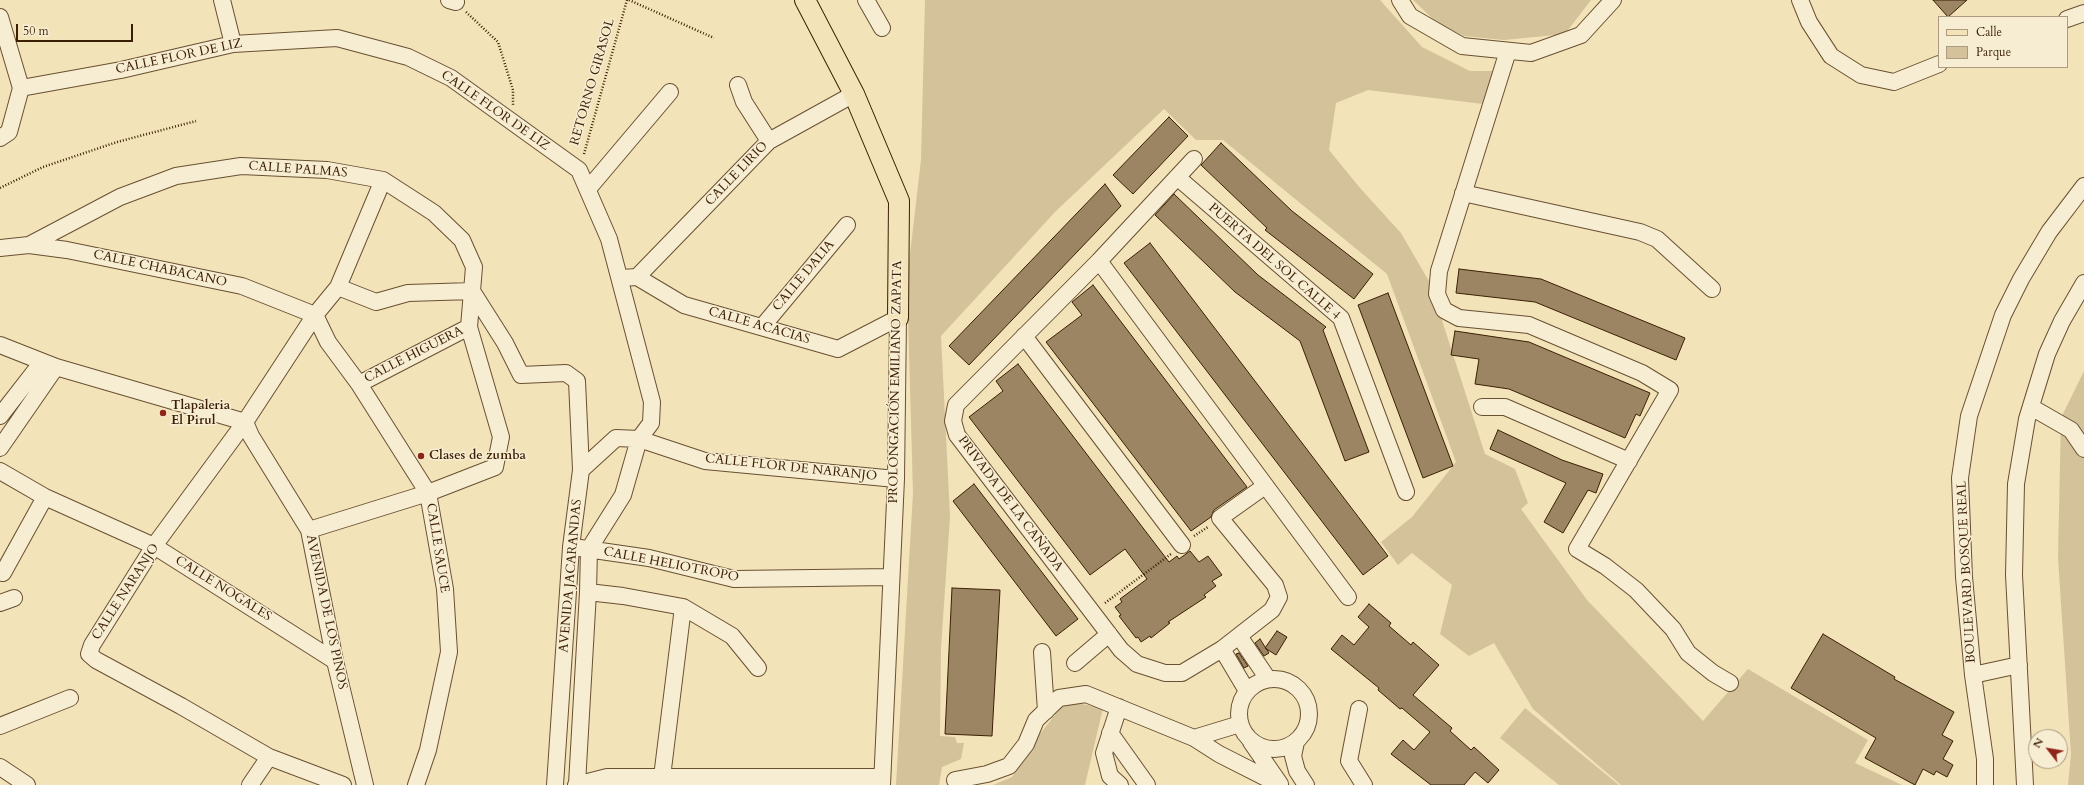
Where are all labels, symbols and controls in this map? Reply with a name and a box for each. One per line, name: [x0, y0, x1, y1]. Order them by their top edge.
scale bar: [18, 16, 135, 42]
legend: [1938, 16, 2068, 68]
street label: RETORNO GIRASOL: [567, 17, 619, 147]
text: 50 m: [23, 23, 49, 39]
text: Calle: [1976, 24, 2002, 40]
street label: CALLE FLOR DE LIZ: [114, 36, 244, 78]
text: Parque: [1976, 44, 2011, 60]
street label: CALLE FLOR DE LIZ: [438, 68, 552, 154]
street label: CALLE LIRIO: [702, 139, 772, 209]
street label: CALLE PALMAS: [248, 159, 348, 181]
street label: PUERTA DEL SOL CALLE 4: [1205, 200, 1343, 324]
street label: CALLE DALIA: [770, 237, 838, 315]
street label: CALLE CHABACANO: [92, 247, 228, 291]
street label: PROLONGACIÓN EMILIANO ZAPATA: [886, 260, 906, 504]
street label: CALLE ACACIAS: [706, 304, 812, 348]
street label: CALLE HIGUERA: [362, 323, 466, 387]
place label: Tlapaleria El Pirul: [171, 398, 230, 429]
marker: Tlapaleria El Pirul: [158, 408, 168, 418]
street label: PRIVADA DE LA CAÑADA: [954, 433, 1066, 575]
place label: Clases de zumba: [429, 448, 526, 464]
marker: Clases de zumba: [416, 451, 426, 461]
street label: CALLE FLOR DE NARANJO: [704, 451, 878, 485]
street label: BOULEVARD BOSQUE REAL: [1954, 480, 1980, 664]
street label: AVENIDA JACARANDAS: [557, 499, 585, 653]
street label: CALLE SAUCE: [422, 502, 452, 594]
street label: AVENIDA DE LOS PINOS: [302, 533, 350, 691]
street label: CALLE NARANJO: [89, 541, 163, 643]
street label: CALLE HELIOTROPO: [602, 544, 740, 586]
street label: CALLE NOGALES: [172, 553, 274, 625]
north arrow: [2028, 729, 2068, 769]
text: N: [2029, 735, 2047, 751]

